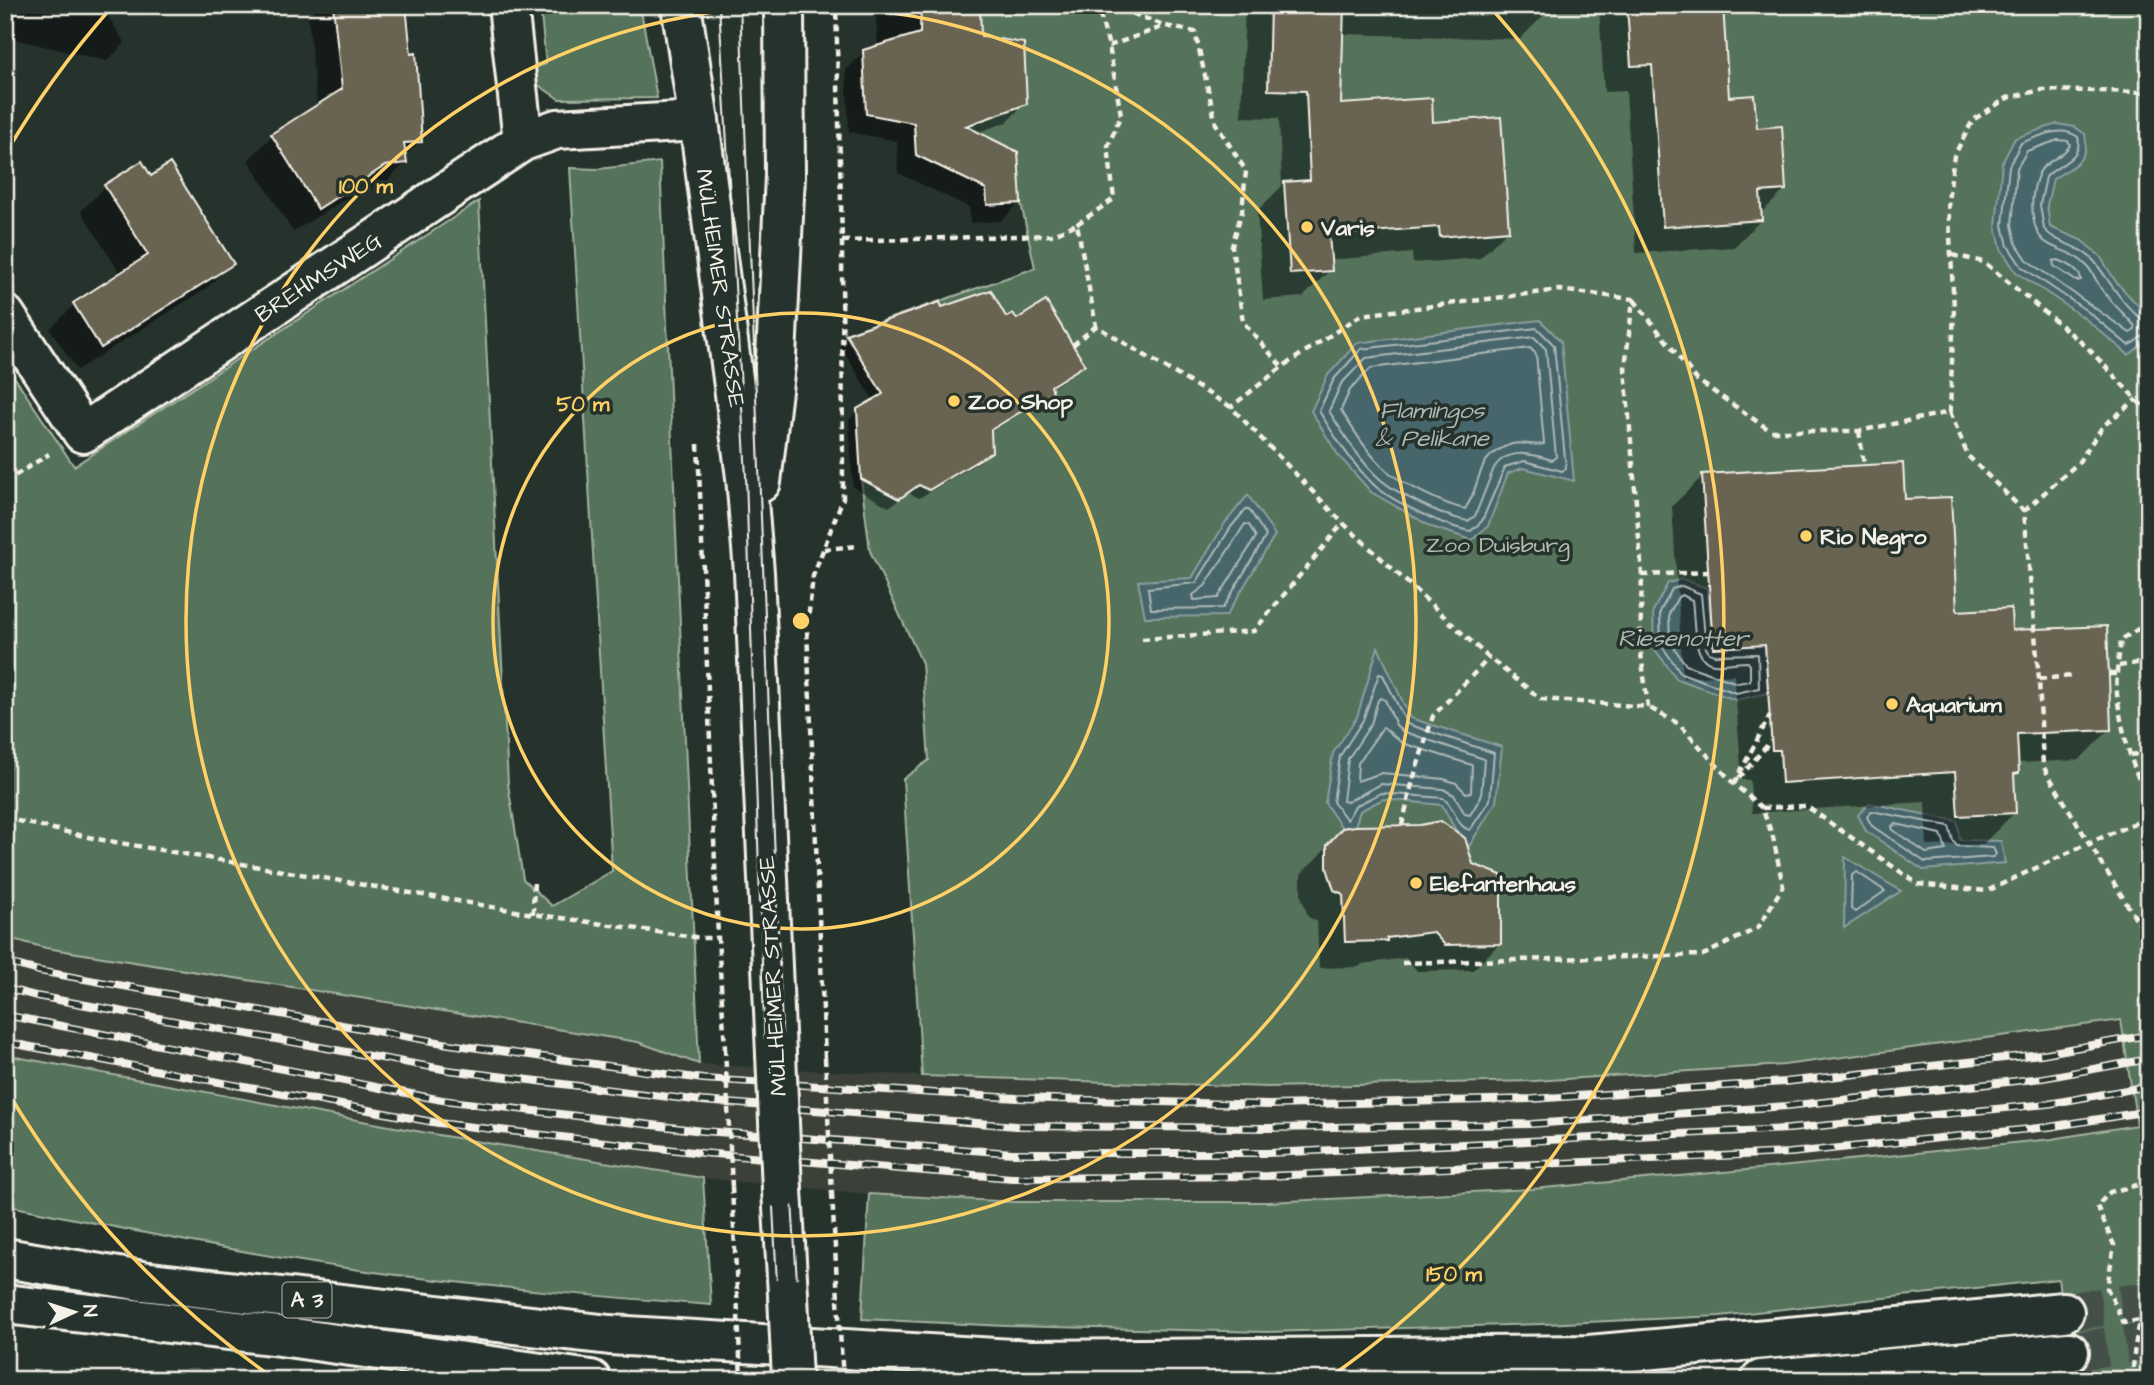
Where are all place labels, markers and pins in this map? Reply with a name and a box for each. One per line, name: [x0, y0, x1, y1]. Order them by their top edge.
place label: Varis: [1320, 212, 1375, 244]
marker: Varis: [1299, 219, 1315, 235]
place label: Zoo Shop: [968, 386, 1073, 418]
marker: Zoo Shop: [946, 393, 962, 409]
place label: Rio Negro: [1820, 521, 1926, 554]
marker: Rio Negro: [1798, 528, 1814, 544]
centre of rings: [789, 609, 813, 633]
place label: Aquarium: [1906, 689, 2003, 721]
marker: Aquarium: [1884, 696, 1900, 712]
place label: Elefantenhaus: [1430, 868, 1577, 900]
marker: Elefantenhaus: [1408, 875, 1424, 891]

